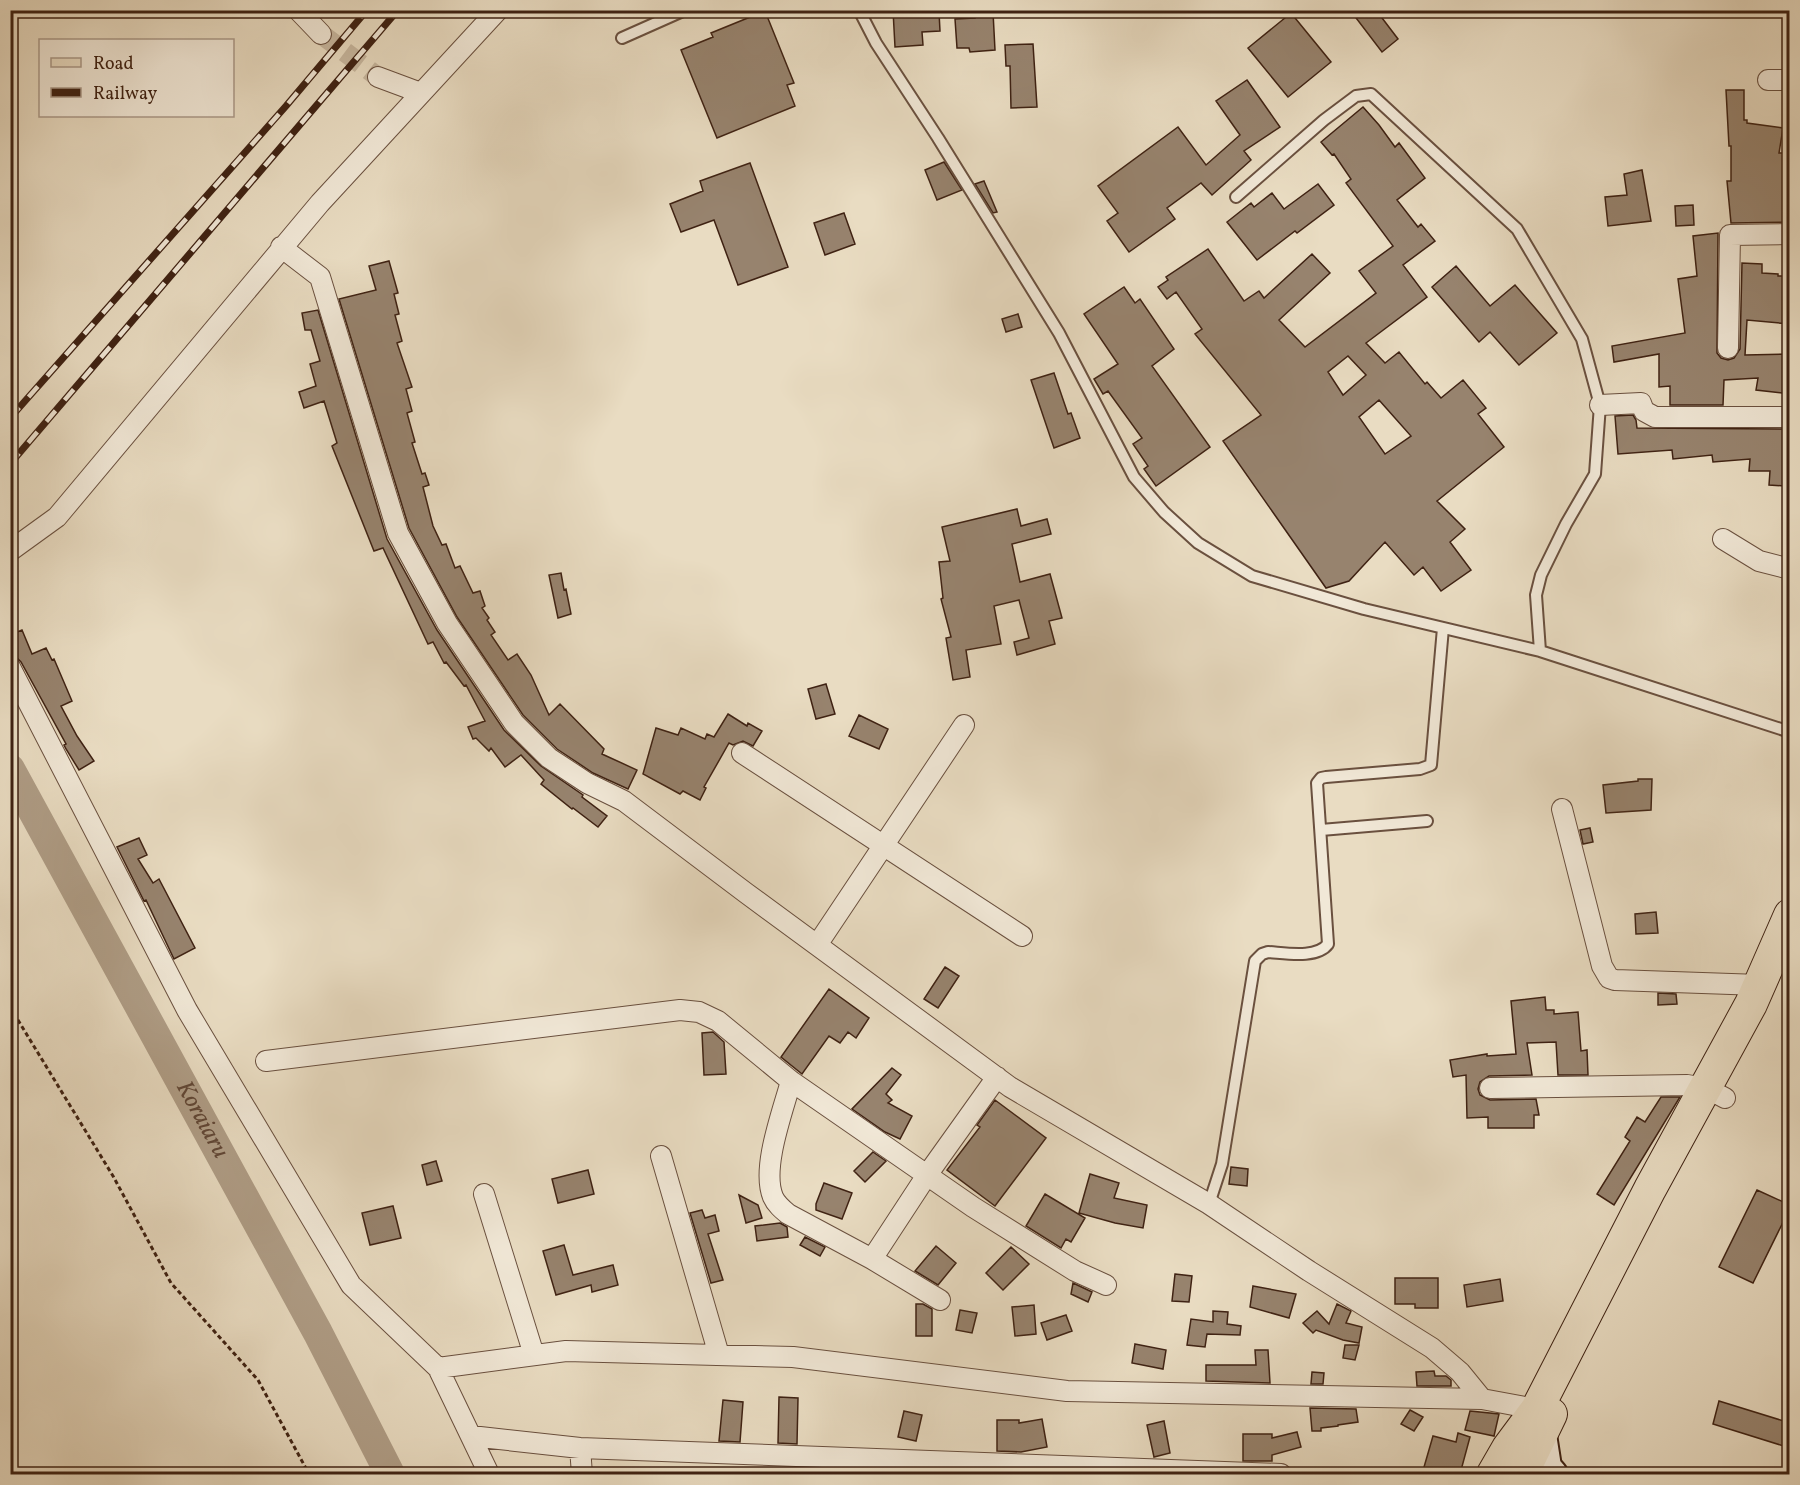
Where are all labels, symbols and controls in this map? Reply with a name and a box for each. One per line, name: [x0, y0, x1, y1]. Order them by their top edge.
legend: [39, 39, 234, 117]
text: Road: [93, 52, 134, 77]
text: Railway: [93, 82, 157, 107]
water label: Koraiaru: [167, 1075, 237, 1165]

